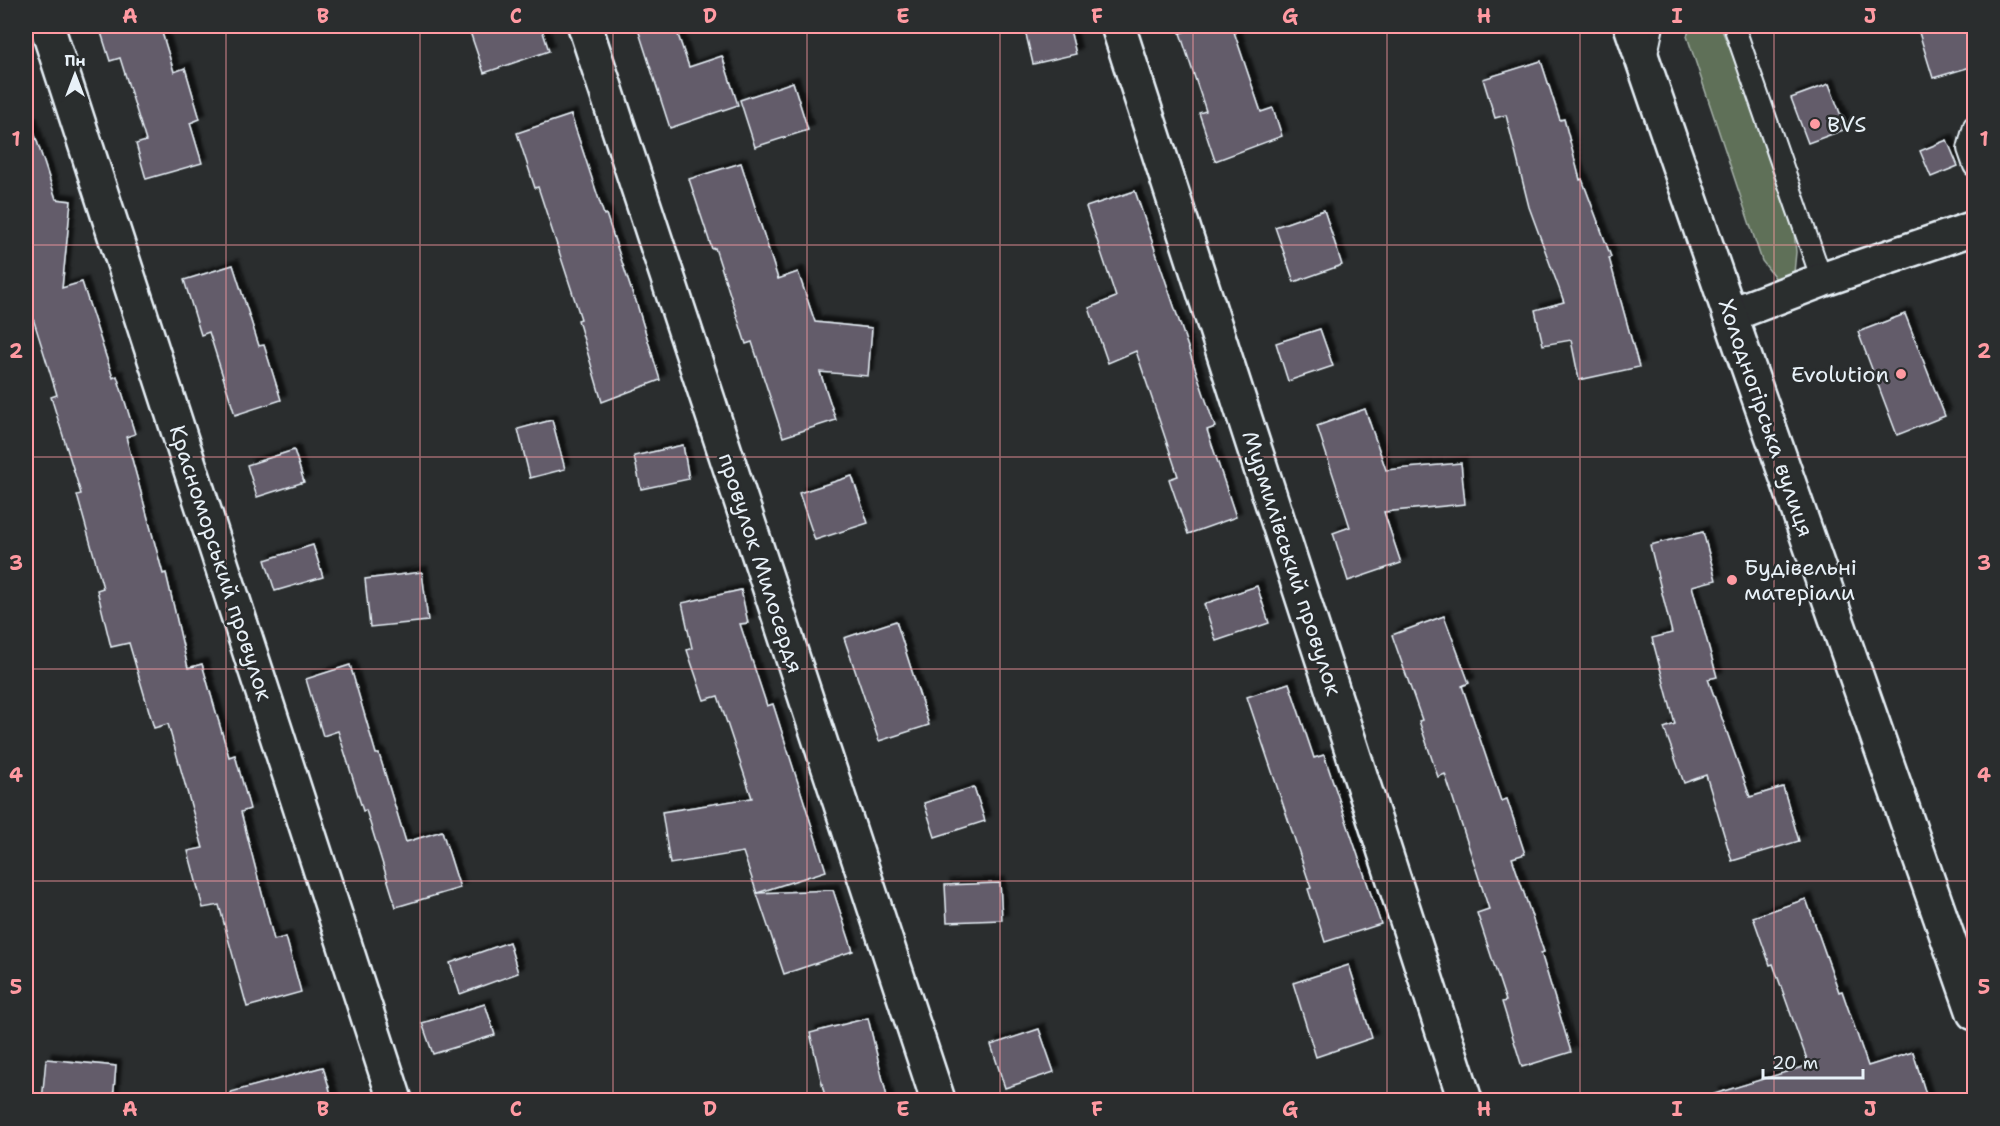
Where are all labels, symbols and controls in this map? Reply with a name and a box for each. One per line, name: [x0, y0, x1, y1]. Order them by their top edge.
text: A: [122, 3, 138, 29]
text: B: [317, 3, 329, 29]
text: C: [510, 3, 522, 29]
text: D: [703, 3, 717, 29]
text: E: [896, 3, 910, 29]
text: F: [1091, 3, 1103, 29]
text: G: [1282, 3, 1298, 29]
text: H: [1477, 3, 1491, 29]
text: I: [1671, 3, 1683, 29]
text: J: [1864, 3, 1877, 29]
north arrow: [45, 45, 105, 105]
text: Пн: [64, 50, 86, 71]
place label: BVS: [1827, 110, 1867, 139]
marker: BVS: [1808, 117, 1822, 131]
text: 1: [11, 126, 21, 152]
text: 1: [1979, 126, 1989, 152]
street label: Холодногірська вулиця: [1712, 295, 1820, 541]
text: 2: [9, 338, 23, 364]
text: 2: [1977, 338, 1991, 364]
place label: Evolution: [1791, 360, 1889, 389]
marker: Evolution: [1894, 367, 1908, 381]
street label: Красноморський провулок: [163, 421, 279, 705]
street label: Мурмилівський провулок: [1235, 427, 1349, 699]
street label: провулок Милосердя: [712, 449, 810, 677]
text: 3: [9, 550, 23, 576]
text: 3: [1977, 550, 1991, 576]
place label: Будівельні матеріали: [1744, 553, 1857, 607]
marker: Будівельні матеріали: [1725, 573, 1739, 587]
text: 4: [9, 762, 23, 788]
text: 4: [1977, 762, 1991, 788]
text: 5: [10, 974, 22, 1000]
text: 5: [1978, 974, 1990, 1000]
scale bar: [1763, 1042, 1864, 1080]
text: 20 m: [1772, 1051, 1818, 1075]
text: A: [122, 1096, 138, 1122]
text: B: [317, 1096, 329, 1122]
text: C: [510, 1096, 522, 1122]
text: D: [703, 1096, 717, 1122]
text: E: [896, 1096, 910, 1122]
text: F: [1091, 1096, 1103, 1122]
text: G: [1282, 1096, 1298, 1122]
text: H: [1477, 1096, 1491, 1122]
text: I: [1671, 1096, 1683, 1122]
text: J: [1864, 1096, 1877, 1122]

